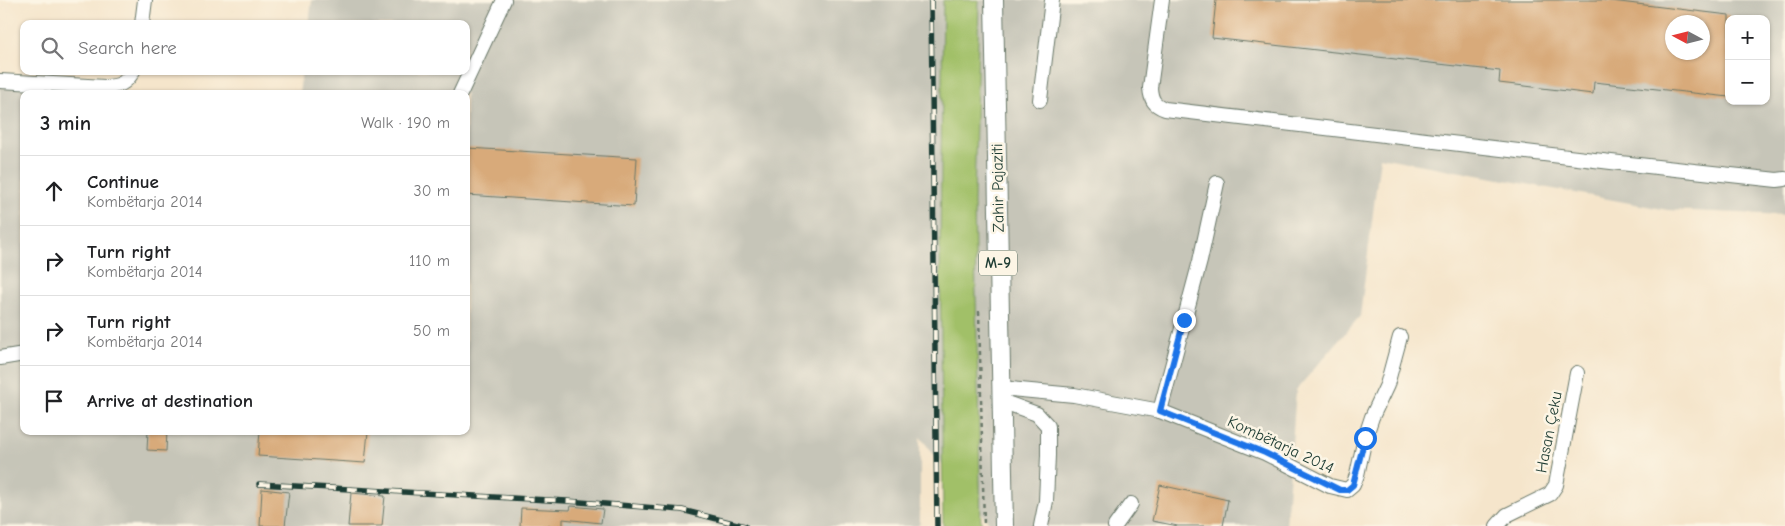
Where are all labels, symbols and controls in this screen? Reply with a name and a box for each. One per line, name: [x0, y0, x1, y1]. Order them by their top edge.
north arrow: [1665, 15, 1710, 60]
map controls: [1725, 15, 1770, 105]
button: +: [1725, 15, 1770, 60]
search box: [20, 20, 470, 75]
icon: search: [38, 34, 66, 62]
text: Search here: [78, 37, 177, 59]
button: −: [1725, 60, 1770, 105]
text: 3 min: [40, 111, 91, 135]
text: Walk · 190 m: [361, 114, 450, 132]
street label: Zahir Pajaziti: [988, 143, 1008, 233]
text: Continue: [87, 171, 159, 193]
icon: ahead: [40, 177, 68, 205]
text: 30 m: [414, 182, 450, 200]
text: Kombëtarja 2014: [87, 193, 203, 211]
text: Turn right: [87, 241, 171, 263]
icon: right: [40, 247, 68, 275]
road number: M-9: [979, 250, 1017, 276]
text: 110 m: [409, 252, 450, 270]
text: Kombëtarja 2014: [87, 263, 203, 281]
route end: [1173, 309, 1196, 332]
text: Turn right: [87, 311, 171, 333]
icon: right: [40, 317, 68, 345]
text: 50 m: [413, 322, 450, 340]
text: Kombëtarja 2014: [87, 333, 203, 351]
icon: arrive: [40, 387, 68, 415]
text: Arrive at destination: [87, 390, 253, 412]
street label: Hasan Çeku: [1532, 390, 1566, 474]
street label: Kombëtarja 2014: [1224, 412, 1337, 477]
route start: [1354, 427, 1377, 450]

